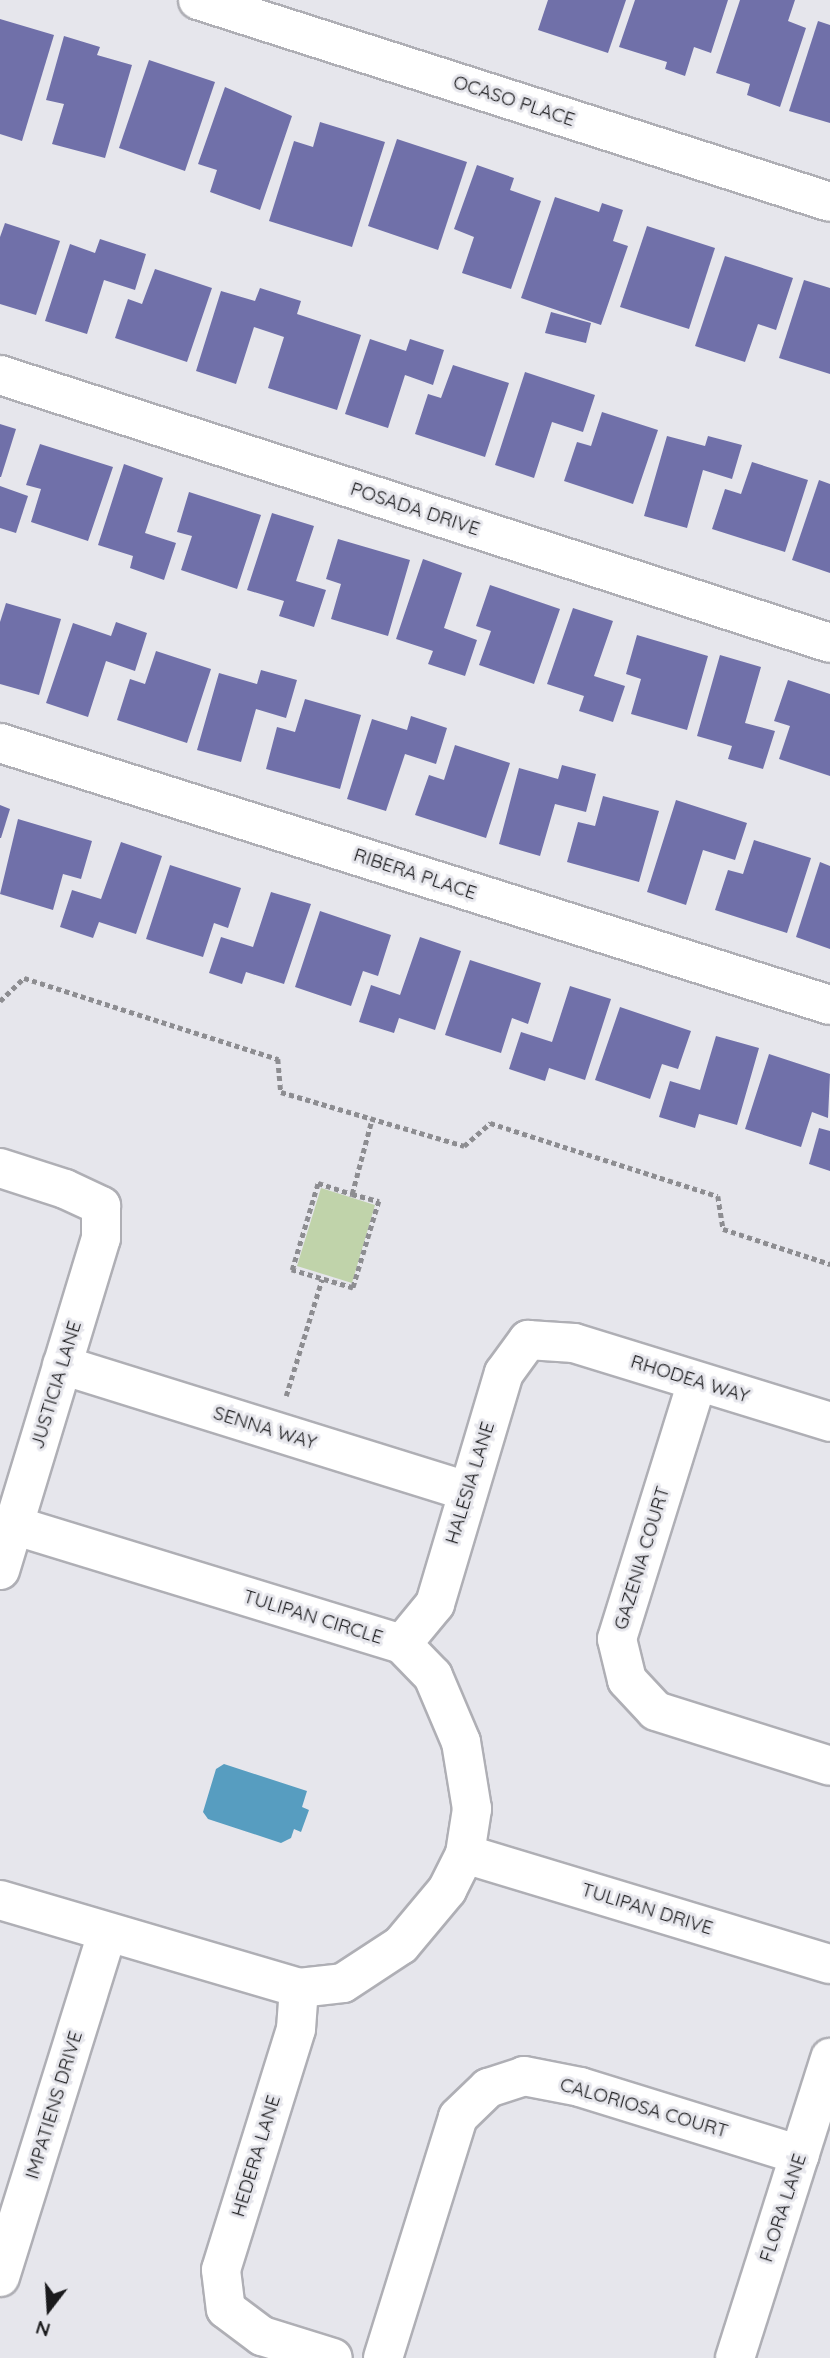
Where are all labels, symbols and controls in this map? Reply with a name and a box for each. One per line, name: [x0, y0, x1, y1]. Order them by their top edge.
street label: OCASO PLACE: [450, 71, 578, 131]
street label: POSADA DRIVE: [348, 477, 482, 541]
street label: RIBERA PLACE: [351, 843, 479, 905]
street label: JUSTICIA LANE: [26, 1318, 86, 1452]
street label: RHODEA WAY: [628, 1350, 752, 1408]
street label: SENNA WAY: [211, 1402, 319, 1454]
street label: HALESIA LANE: [441, 1419, 499, 1547]
street label: GAZENIA COURT: [609, 1483, 675, 1633]
street label: TULIPAN CIRCLE: [240, 1585, 386, 1649]
street label: TULIPAN DRIVE: [578, 1878, 716, 1940]
street label: IMPATIENS DRIVE: [21, 2028, 87, 2182]
street label: CALORIOSA COURT: [557, 2073, 731, 2143]
street label: HEDERA LANE: [227, 2092, 285, 2220]
street label: FLORA LANE: [755, 2151, 811, 2265]
north arrow: [14, 2274, 84, 2344]
text: N: [33, 2316, 53, 2343]

